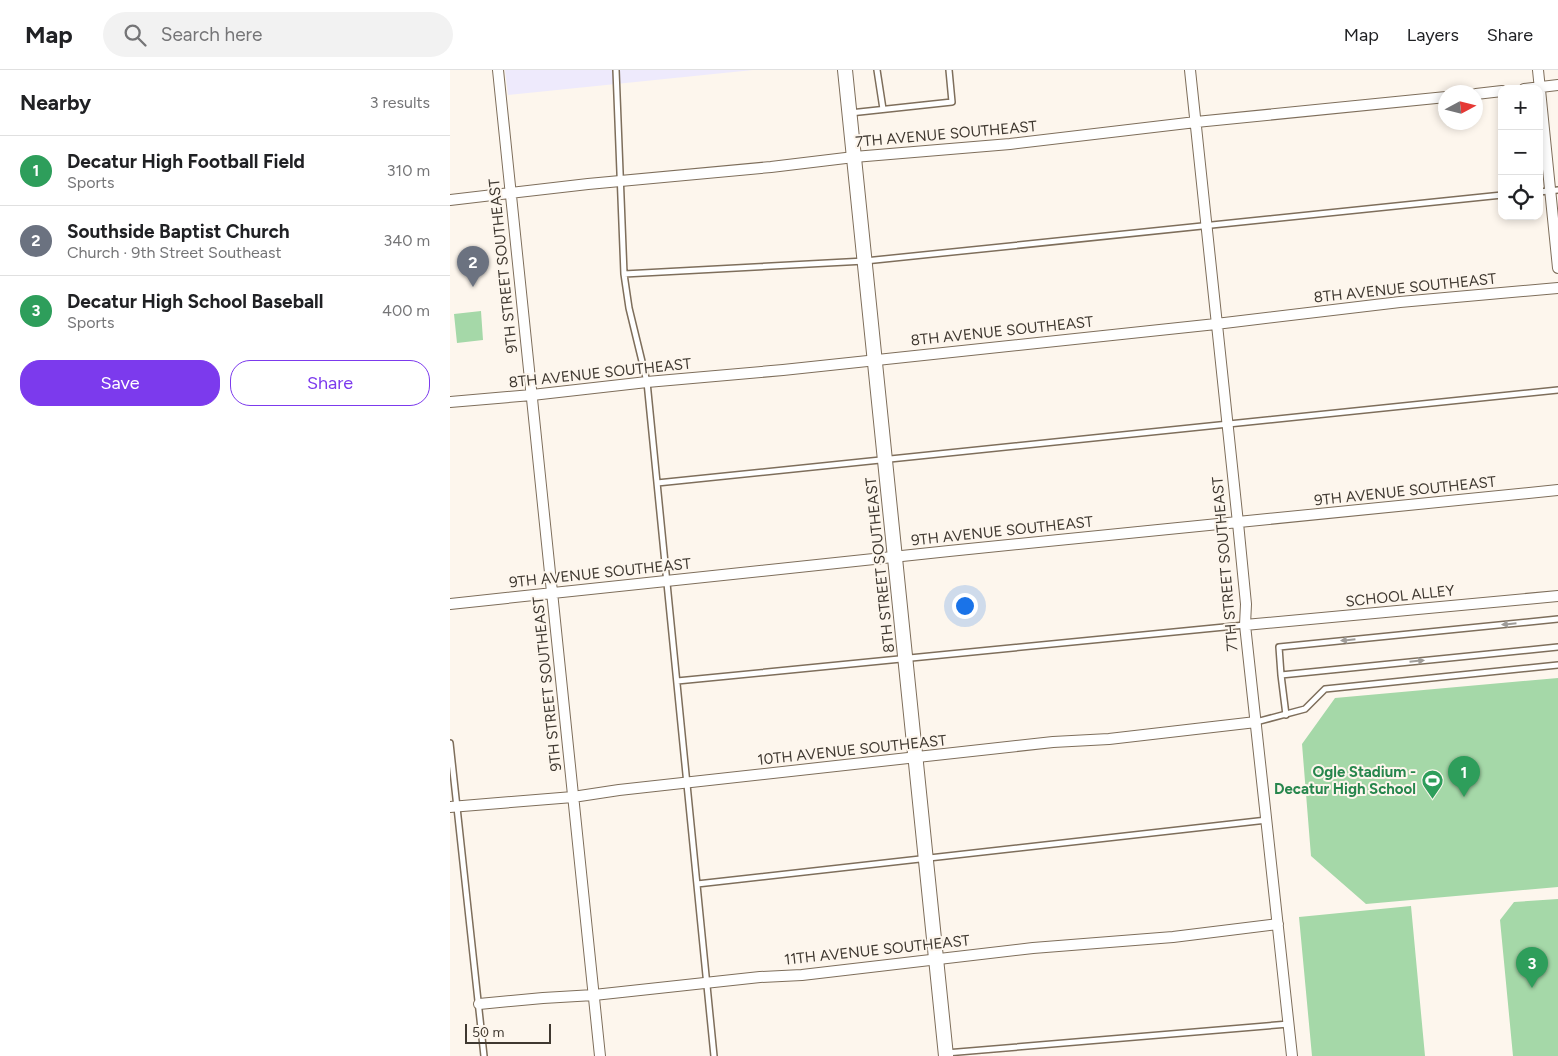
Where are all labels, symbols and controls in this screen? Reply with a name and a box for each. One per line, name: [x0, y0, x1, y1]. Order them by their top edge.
search box: [103, 12, 453, 57]
text: Map: [25, 20, 73, 49]
icon: search: [121, 21, 149, 49]
text: Search here: [161, 23, 262, 46]
text: Map: [1344, 24, 1379, 46]
text: Layers: [1407, 24, 1459, 46]
text: Share: [1487, 24, 1533, 46]
north arrow: [1438, 85, 1483, 130]
map controls: [1498, 85, 1543, 220]
button: +: [1498, 85, 1543, 130]
text: Nearby: [20, 90, 91, 115]
text: 3 results: [370, 93, 430, 112]
street label: 7TH AVENUE SOUTHEAST: [854, 117, 1038, 151]
button: −: [1498, 130, 1543, 175]
text: Decatur High Football Field: [67, 150, 305, 173]
text: 1: [33, 161, 39, 180]
text: 310 m: [387, 161, 430, 180]
text: Sports: [67, 173, 114, 192]
button: locate: [1498, 175, 1543, 220]
street label: 9TH STREET SOUTHEAST: [485, 177, 521, 354]
text: Southside Baptist Church: [67, 220, 290, 243]
text: 2: [31, 231, 41, 250]
text: 340 m: [384, 231, 430, 250]
text: Church · 9th Street Southeast: [67, 243, 282, 262]
pin: 2: [457, 246, 489, 287]
street label: 8TH AVENUE SOUTHEAST: [1313, 269, 1498, 307]
text: Decatur High School Baseball: [67, 290, 323, 313]
text: 3: [32, 301, 40, 320]
text: 400 m: [382, 301, 430, 320]
street label: 8TH AVENUE SOUTHEAST: [910, 312, 1095, 350]
text: Sports: [67, 313, 114, 332]
street label: 8TH AVENUE SOUTHEAST: [508, 354, 693, 392]
button: Save: [20, 360, 220, 406]
button: Share: [230, 360, 430, 406]
street label: 9TH AVENUE SOUTHEAST: [1313, 472, 1498, 510]
street label: 7TH STREET SOUTHEAST: [1208, 475, 1242, 652]
street label: 8TH STREET SOUTHEAST: [862, 476, 898, 654]
street label: 9TH AVENUE SOUTHEAST: [910, 512, 1095, 550]
street label: 9TH AVENUE SOUTHEAST: [508, 554, 693, 592]
street label: SCHOOL ALLEY: [1344, 581, 1456, 611]
your location: [952, 593, 978, 619]
street label: 9TH STREET SOUTHEAST: [529, 595, 565, 772]
one-way arrow: [1501, 620, 1517, 628]
one-way arrow: [1340, 636, 1356, 644]
one-way arrow: [1409, 657, 1425, 665]
street label: 10TH AVENUE SOUTHEAST: [757, 731, 948, 769]
pin: 1: [1448, 756, 1480, 797]
place label: Ogle Stadium - Decatur High School: [1274, 763, 1416, 798]
sports icon: Ogle Stadium - Decatur High School: [1420, 769, 1444, 800]
street label: 11TH AVENUE SOUTHEAST: [783, 931, 971, 969]
pin: 3: [1516, 947, 1548, 988]
scale bar: [465, 1021, 551, 1044]
text: 50 m: [472, 1024, 504, 1041]

